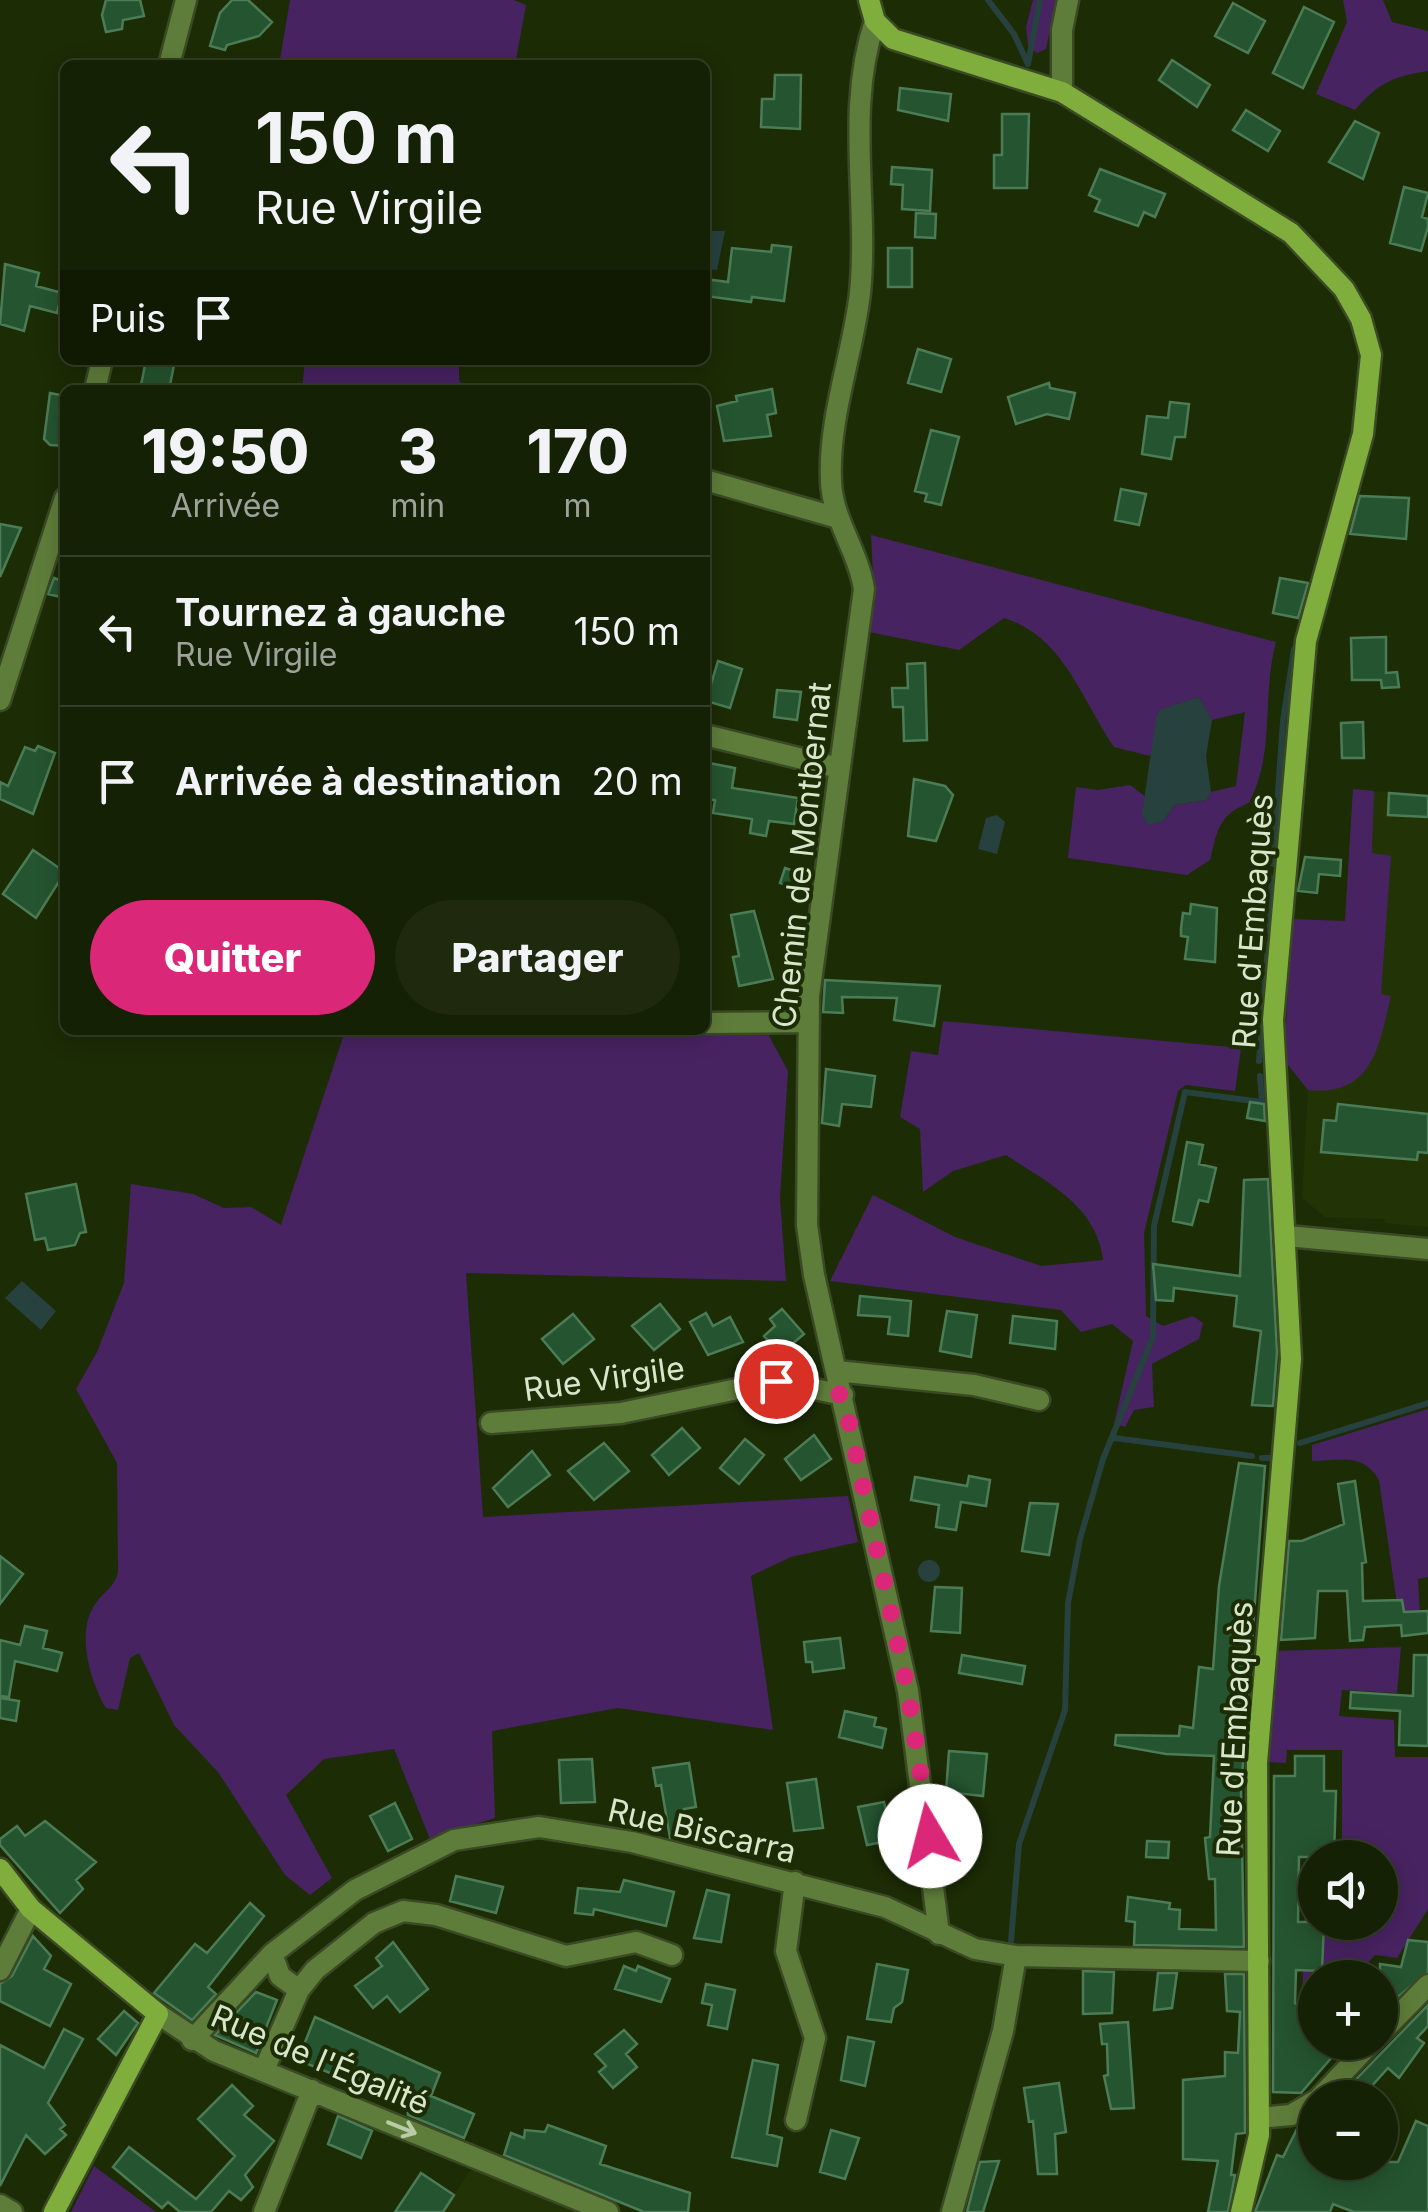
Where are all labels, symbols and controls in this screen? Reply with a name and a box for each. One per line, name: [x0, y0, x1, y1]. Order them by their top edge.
text: 150 m: [255, 95, 458, 180]
icon: left: [90, 100, 220, 230]
text: Rue Virgile: [255, 180, 483, 235]
icon: arrive: [186, 290, 241, 345]
text: Puis: [90, 295, 166, 341]
text: 19:50: [141, 415, 309, 487]
text: 3: [398, 415, 438, 487]
text: 170: [526, 415, 629, 487]
text: Arrivée: [170, 486, 280, 525]
text: min: [390, 486, 445, 525]
text: m: [564, 486, 592, 525]
text: Tournez à gauche: [175, 589, 506, 635]
icon: left: [90, 604, 145, 659]
text: 150 m: [573, 608, 680, 654]
text: Rue Virgile: [175, 635, 337, 674]
street label: Chemin de Montbernat: [764, 680, 839, 1030]
icon: arrive: [90, 754, 145, 809]
text: Arrivée à destination: [175, 758, 562, 804]
text: 20 m: [592, 758, 683, 804]
street label: Rue d'Embaquès: [1224, 792, 1281, 1050]
button: Quitter: [90, 900, 375, 1015]
button: Partager: [395, 900, 680, 1015]
pin: [734, 1339, 819, 1424]
street label: Rue Virgile: [521, 1348, 687, 1409]
icon: arrive: [749, 1354, 804, 1409]
street label: Rue d'Embaquès: [1208, 1600, 1261, 1858]
position arrow: [878, 1784, 982, 1888]
street label: Rue Biscarra: [604, 1790, 800, 1871]
map controls: [1298, 1840, 1398, 2180]
button: sound: [1298, 1840, 1398, 1940]
button: +: [1298, 1960, 1398, 2060]
street label: Rue de l'Égalité: [205, 1996, 435, 2123]
button: −: [1298, 2080, 1398, 2180]
one-way arrow: [387, 2120, 417, 2138]

